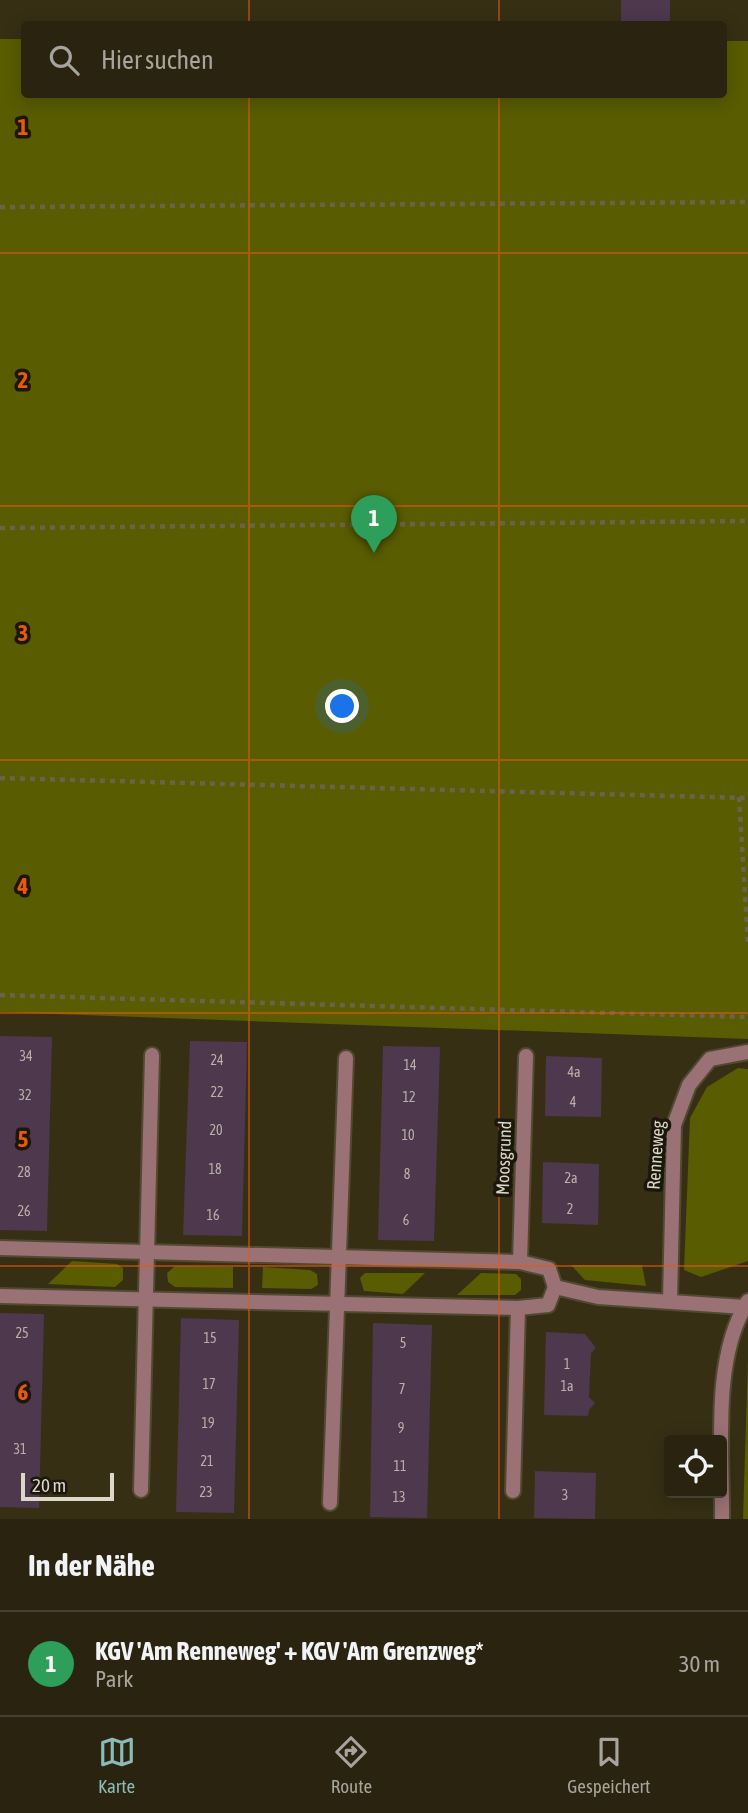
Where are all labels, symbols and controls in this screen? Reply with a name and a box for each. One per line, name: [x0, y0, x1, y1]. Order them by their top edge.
search box: [21, 21, 727, 98]
icon: search: [45, 41, 83, 79]
text: Hier suchen: [101, 45, 214, 75]
text: 1: [18, 114, 29, 140]
text: 2: [18, 367, 28, 393]
pin: 1: [351, 495, 397, 553]
text: 3: [18, 620, 28, 646]
your location: [325, 689, 359, 723]
text: 4: [17, 873, 29, 899]
house number: 34: [19, 1048, 33, 1064]
house number: 24: [210, 1052, 224, 1068]
house number: 14: [403, 1057, 417, 1073]
house number: 4a: [567, 1064, 581, 1080]
house number: 22: [210, 1084, 224, 1100]
house number: 32: [18, 1087, 32, 1103]
house number: 12: [402, 1089, 416, 1105]
house number: 4: [570, 1094, 577, 1110]
street label: Moosgrund: [492, 1120, 515, 1195]
street label: Renneweg: [643, 1120, 668, 1190]
house number: 20: [209, 1122, 223, 1138]
text: 5: [18, 1126, 29, 1152]
house number: 10: [401, 1127, 415, 1143]
house number: 18: [208, 1161, 222, 1177]
house number: 28: [17, 1164, 31, 1180]
house number: 8: [404, 1166, 411, 1182]
house number: 2a: [564, 1170, 578, 1186]
house number: 2: [567, 1201, 573, 1217]
house number: 26: [17, 1203, 31, 1219]
house number: 16: [206, 1207, 220, 1223]
house number: 6: [403, 1212, 410, 1228]
house number: 25: [15, 1325, 29, 1341]
house number: 15: [203, 1330, 217, 1346]
house number: 5: [400, 1335, 406, 1351]
house number: 1: [564, 1356, 570, 1372]
house number: 17: [202, 1376, 216, 1392]
house number: 1a: [560, 1378, 574, 1394]
text: 6: [18, 1379, 29, 1405]
house number: 7: [399, 1381, 405, 1397]
house number: 19: [201, 1415, 215, 1431]
house number: 9: [398, 1420, 404, 1436]
map controls: [664, 1435, 727, 1498]
button: locate: [664, 1435, 727, 1498]
house number: 31: [13, 1441, 27, 1457]
house number: 21: [200, 1453, 214, 1469]
house number: 11: [393, 1458, 407, 1474]
scale bar: [21, 1470, 114, 1502]
text: 20 m: [32, 1474, 66, 1496]
house number: 23: [199, 1484, 213, 1500]
house number: 3: [562, 1487, 568, 1503]
house number: 13: [392, 1489, 406, 1505]
text: In der Nähe: [28, 1548, 155, 1582]
text: KGV 'Am Renneweg' + KGV 'Am Grenzweg*: [95, 1636, 484, 1666]
text: 1: [46, 1651, 56, 1677]
text: 30 m: [679, 1651, 720, 1677]
text: Park: [95, 1666, 133, 1692]
tab: Karte: [98, 1733, 136, 1797]
tab: Route: [331, 1733, 372, 1797]
tab: Gespeichert: [567, 1733, 650, 1797]

